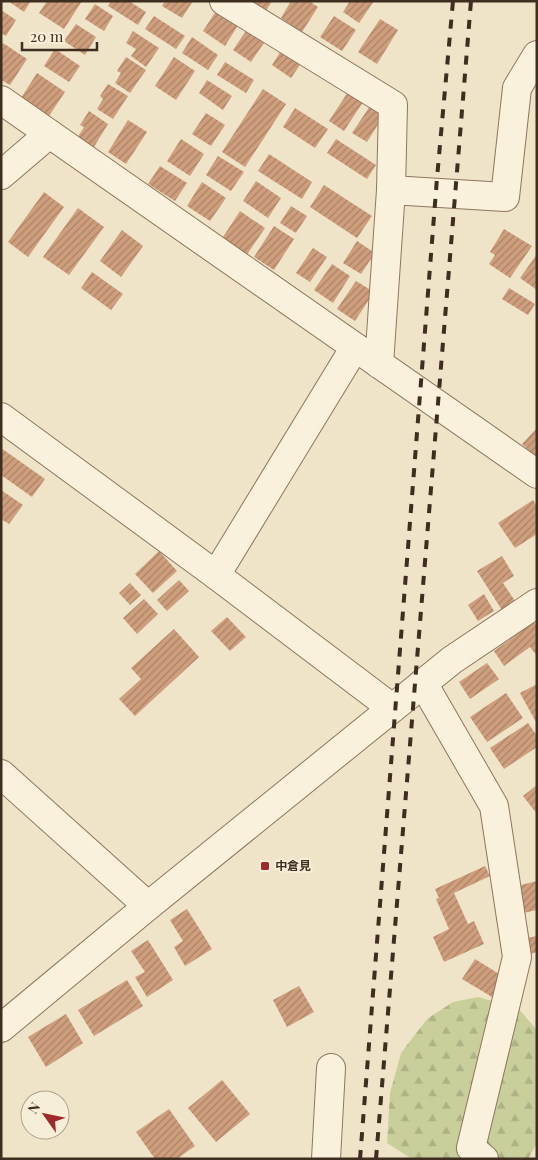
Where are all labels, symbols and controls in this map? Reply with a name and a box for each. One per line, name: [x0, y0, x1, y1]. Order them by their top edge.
scale bar: [22, 20, 98, 52]
text: 20 m: [30, 26, 64, 46]
place label: 中倉見: [275, 857, 311, 873]
marker: 中倉見: [259, 860, 271, 872]
north arrow: [20, 1090, 70, 1140]
text: N: [23, 1098, 44, 1117]

